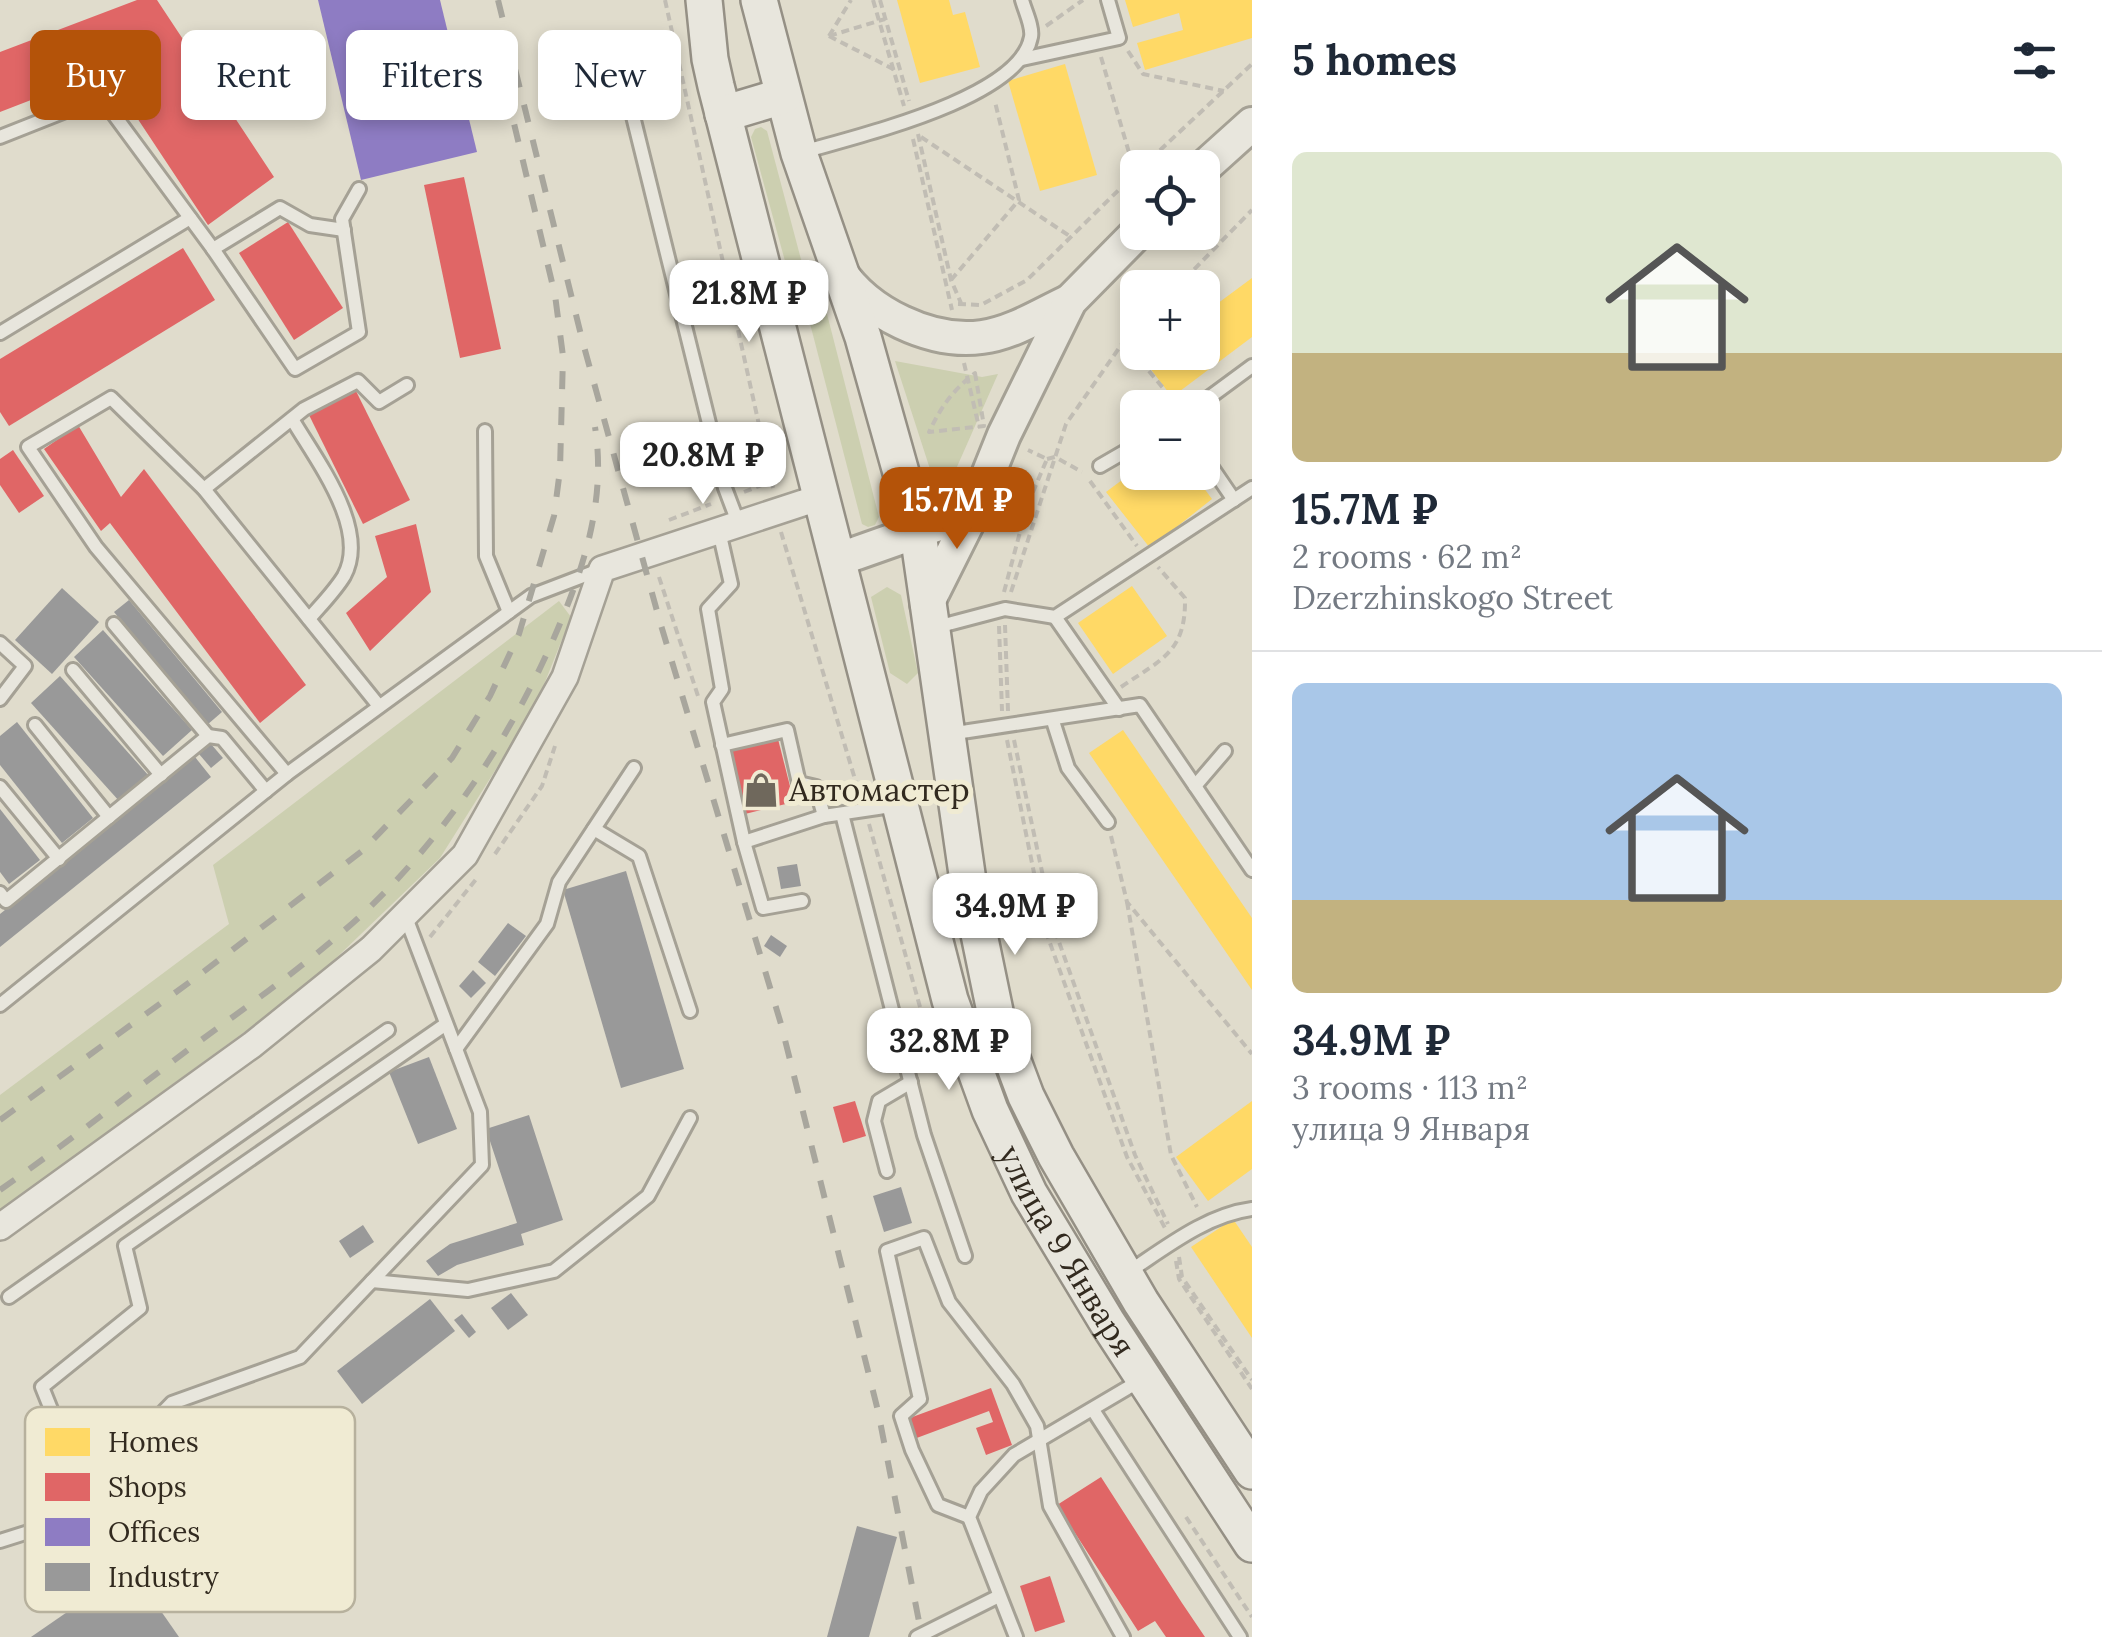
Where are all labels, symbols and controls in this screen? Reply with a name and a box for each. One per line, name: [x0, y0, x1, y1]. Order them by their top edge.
chip: Buy: [30, 30, 161, 120]
chip: Rent: [181, 30, 326, 120]
chip: Filters: [346, 30, 518, 120]
chip: New: [538, 30, 681, 120]
text: 5 homes: [1292, 33, 1457, 87]
icon: filters: [2007, 33, 2062, 88]
map controls: [1120, 150, 1220, 490]
button: locate: [1120, 150, 1220, 250]
icon: home: [1587, 217, 1767, 397]
pin: 21.8M ₽: [657, 260, 841, 345]
button: +: [1120, 270, 1220, 370]
text: 21.8M ₽: [691, 272, 807, 313]
button: −: [1120, 390, 1220, 490]
pin: 20.8M ₽: [611, 422, 795, 507]
text: 20.8M ₽: [642, 434, 764, 475]
pin: 15.7M ₽: [865, 467, 1049, 552]
text: 15.7M ₽: [901, 479, 1013, 520]
text: 15.7M ₽: [1292, 482, 1438, 536]
text: 2 rooms · 62 m²: [1292, 536, 1522, 577]
text: Dzerzhinskogo Street: [1292, 577, 1613, 618]
icon: home: [1587, 748, 1767, 928]
place label: Автомастер: [788, 769, 970, 810]
shop icon: Автомастер: [742, 771, 780, 809]
pin: 34.9M ₽: [923, 873, 1107, 958]
text: 34.9M ₽: [955, 885, 1075, 926]
pin: 32.8M ₽: [857, 1008, 1041, 1093]
text: 34.9M ₽: [1292, 1013, 1450, 1067]
text: 32.8M ₽: [889, 1020, 1009, 1061]
text: 3 rooms · 113 m²: [1292, 1067, 1528, 1108]
text: улица 9 Января: [1292, 1108, 1530, 1149]
street label: улица 9 Января: [989, 1138, 1145, 1364]
legend: [25, 1407, 355, 1612]
text: Homes: [108, 1424, 199, 1460]
text: Shops: [108, 1469, 187, 1505]
text: Offices: [108, 1514, 200, 1550]
text: Industry: [108, 1559, 219, 1595]

